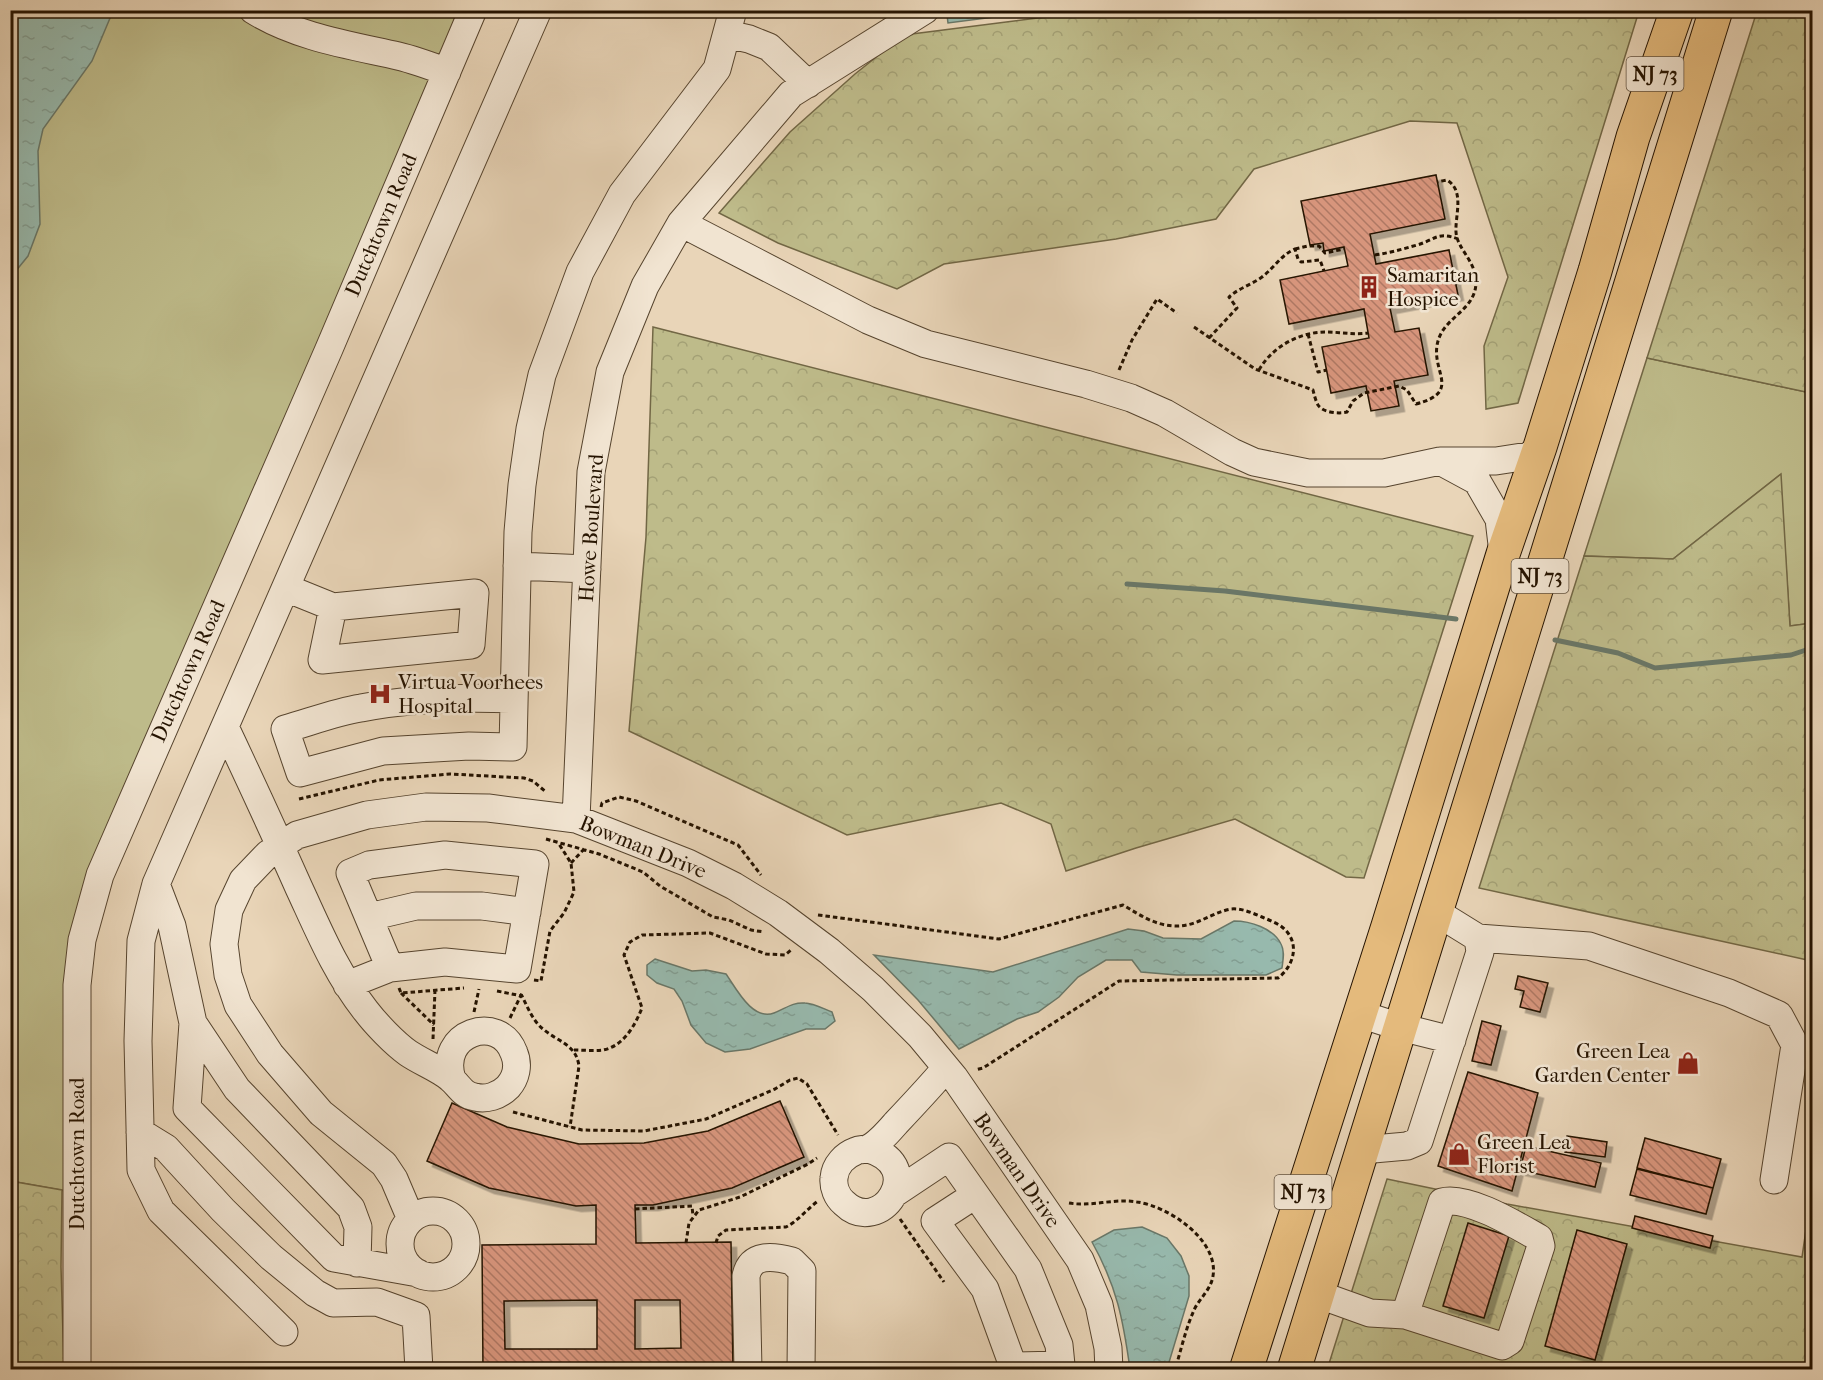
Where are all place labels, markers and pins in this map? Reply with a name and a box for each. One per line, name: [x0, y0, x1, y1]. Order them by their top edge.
place label: Samaritan Hospice: [1387, 263, 1479, 311]
building icon: Samaritan Hospice: [1356, 274, 1382, 300]
place label: Virtua Voorhees Hospital: [397, 670, 543, 718]
hospital icon: Virtua Voorhees Hospital: [367, 681, 393, 707]
place label: Green Lea Garden Center: [1535, 1039, 1670, 1087]
shop icon: Green Lea Garden Center: [1675, 1050, 1701, 1076]
place label: Green Lea Florist: [1477, 1130, 1571, 1178]
shop icon: Green Lea Florist: [1446, 1141, 1472, 1167]

